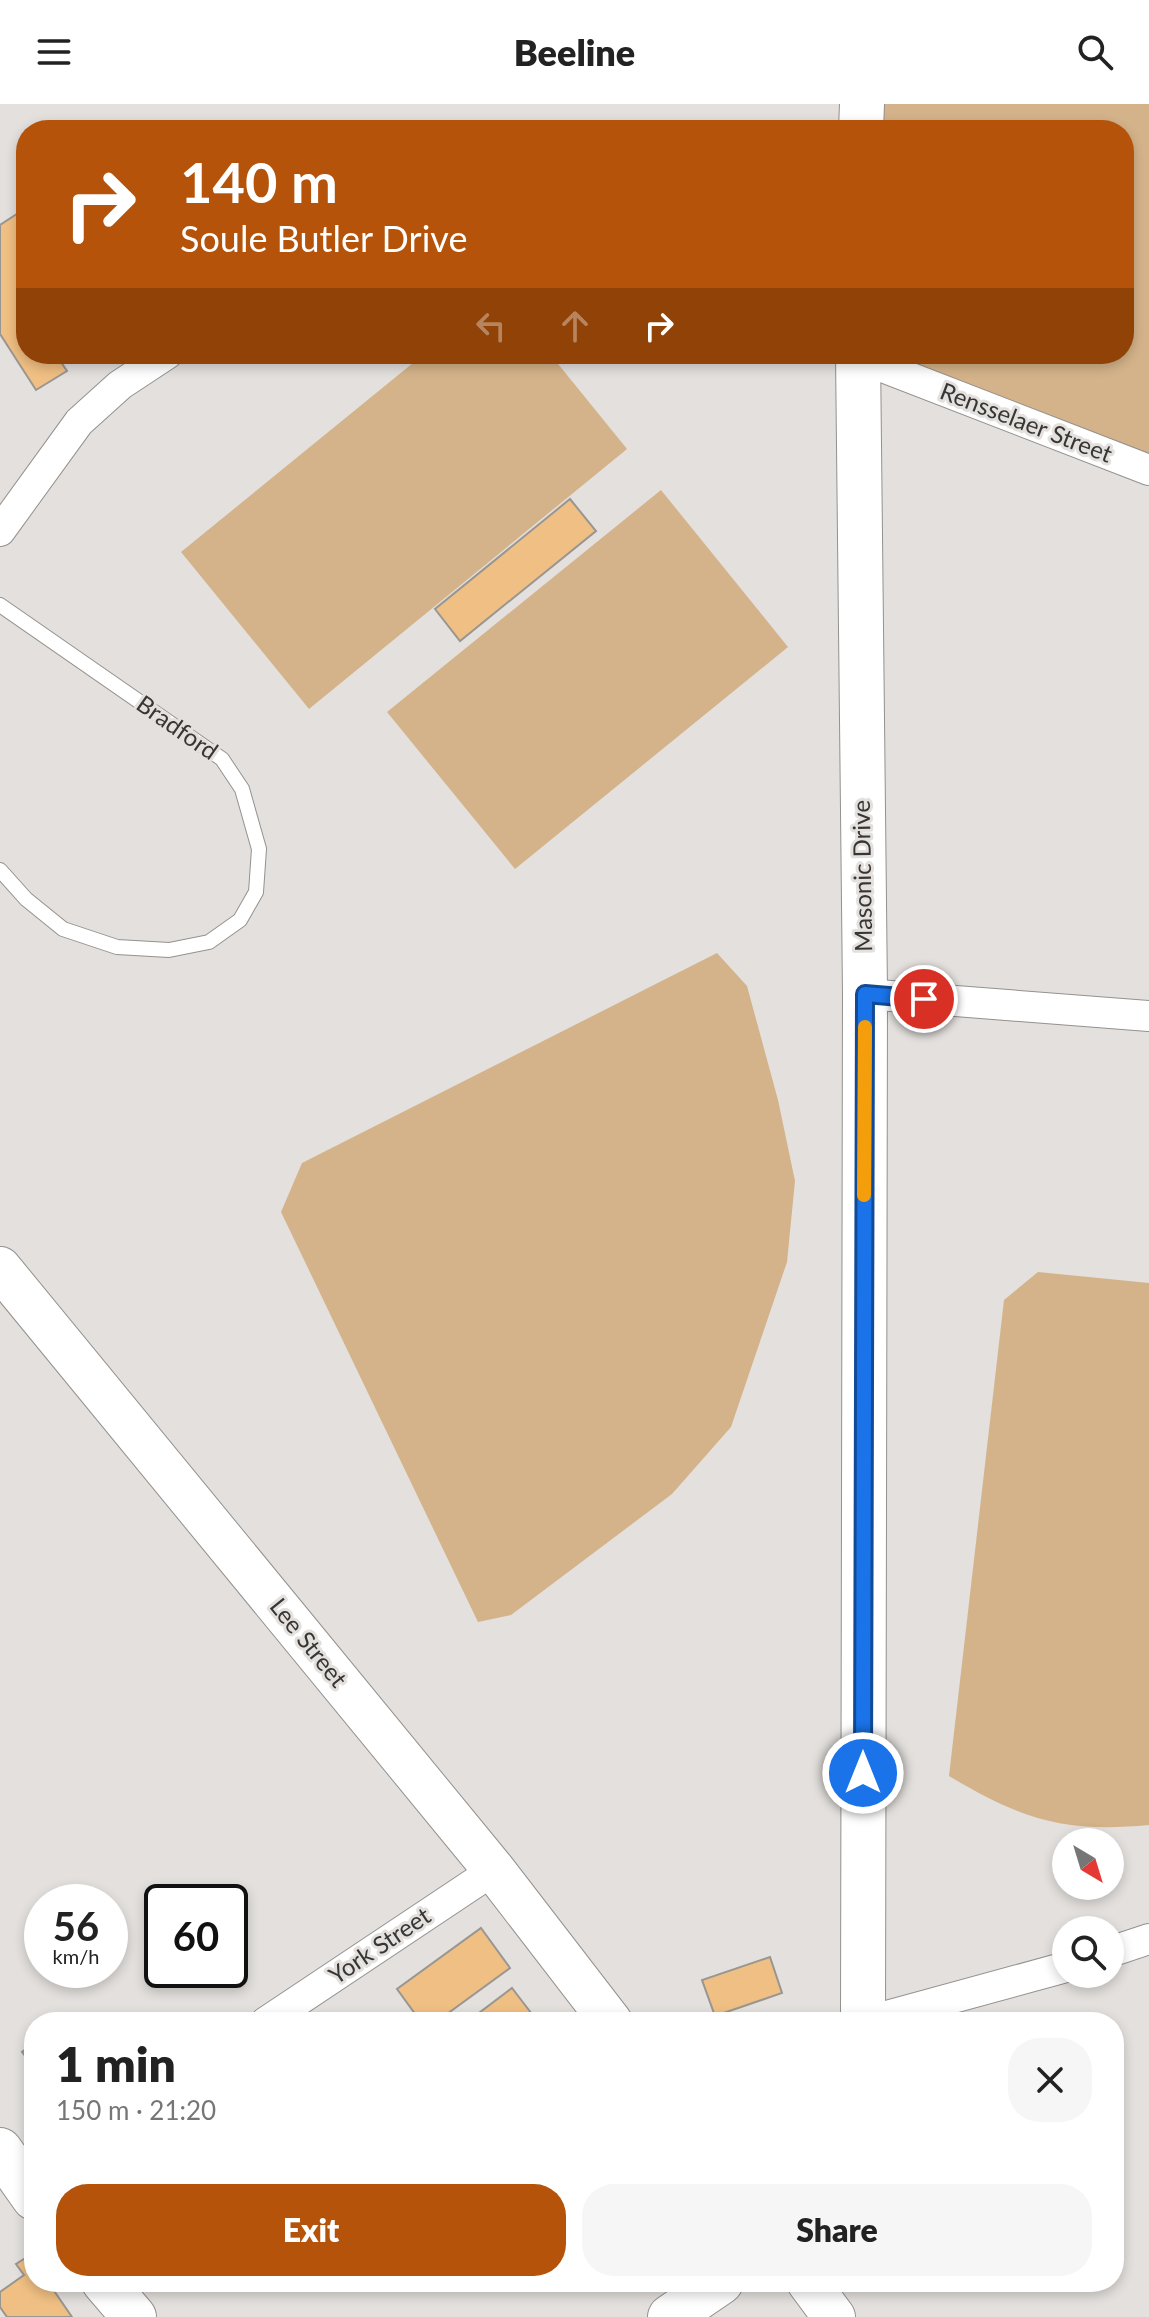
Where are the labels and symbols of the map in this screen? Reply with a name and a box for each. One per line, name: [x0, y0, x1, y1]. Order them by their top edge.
street label: Rensselaer Street: [937, 376, 1117, 468]
street label: Bradford: [132, 688, 224, 765]
street label: Masonic Drive: [846, 800, 877, 952]
pin: [890, 965, 958, 1033]
street label: Lee Street: [264, 1592, 354, 1693]
position arrow: [821, 1731, 905, 1815]
north arrow: [1052, 1828, 1124, 1900]
speed limit sign: 60: [144, 1884, 248, 1988]
street label: York Street: [323, 1900, 436, 1989]

